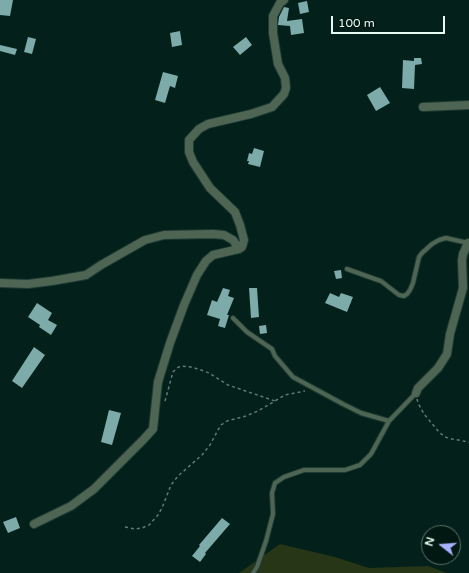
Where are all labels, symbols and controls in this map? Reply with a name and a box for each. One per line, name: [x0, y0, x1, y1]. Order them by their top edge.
scale bar: [333, 8, 447, 34]
text: 100 m: [338, 16, 375, 30]
north arrow: [421, 525, 461, 565]
text: N: [422, 536, 438, 548]

